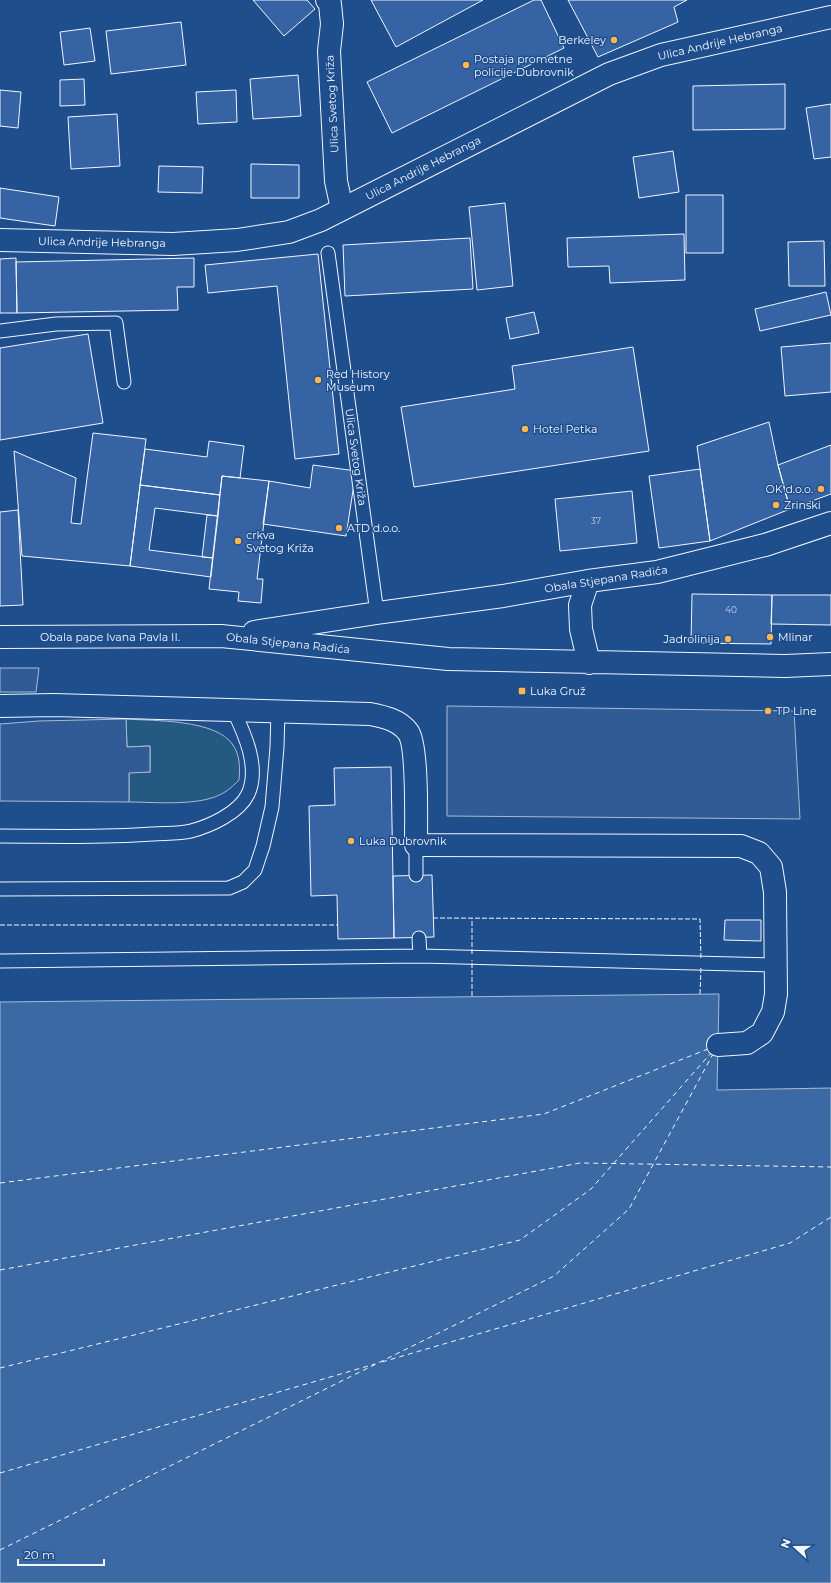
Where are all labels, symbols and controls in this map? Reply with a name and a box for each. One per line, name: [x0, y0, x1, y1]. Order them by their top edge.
street label: Ulica Andrije Hebranga: [656, 21, 784, 63]
place label: Berkeley: [558, 33, 606, 47]
marker: Berkeley: [609, 35, 619, 45]
place label: Postaja prometne policije Dubrovnik: [474, 52, 574, 79]
street label: Ulica Svetog Križa: [322, 55, 342, 153]
marker: Postaja prometne policije Dubrovnik: [461, 60, 471, 70]
street label: Ulica Andrije Hebranga: [363, 133, 483, 203]
street label: Ulica Andrije Hebranga: [38, 234, 166, 250]
place label: Red History Museum: [326, 367, 390, 394]
marker: Red History Museum: [313, 375, 323, 385]
street label: Ulica Svetog Križa: [342, 408, 370, 506]
place label: Hotel Petka: [533, 422, 597, 436]
marker: Hotel Petka: [520, 424, 530, 434]
place label: OK d.o.o.: [765, 482, 813, 496]
marker: OK d.o.o.: [816, 484, 826, 494]
place label: Zrinski: [784, 498, 821, 512]
marker: Zrinski: [771, 500, 781, 510]
house number: 37: [591, 515, 601, 526]
place label: ATD d.o.o.: [347, 521, 400, 535]
marker: ATD d.o.o.: [334, 523, 344, 533]
place label: crkva Svetog Križa: [246, 528, 314, 555]
marker: crkva Svetog Križa: [233, 536, 243, 546]
street label: Obala Stjepana Radića: [543, 562, 669, 596]
house number: 40: [725, 604, 737, 615]
street label: Obala pape Ivana Pavla II.: [40, 630, 180, 644]
street label: Obala Stjepana Radića: [225, 630, 351, 656]
place label: Mlinar: [778, 630, 813, 644]
place label: Jadrolinija: [663, 632, 720, 646]
marker: Mlinar: [765, 632, 775, 642]
marker: Jadrolinija: [723, 634, 733, 644]
place label: Luka Gruž: [530, 684, 586, 698]
marker: Luka Gruž: [517, 686, 527, 696]
place label: TP Line: [776, 704, 817, 718]
marker: TP Line: [763, 706, 773, 716]
place label: Luka Dubrovnik: [359, 834, 447, 848]
marker: Luka Dubrovnik: [346, 836, 356, 846]
north arrow: [775, 1527, 815, 1567]
text: N: [778, 1537, 794, 1550]
scale bar: [18, 1541, 104, 1567]
text: 20 m: [24, 1547, 55, 1562]

